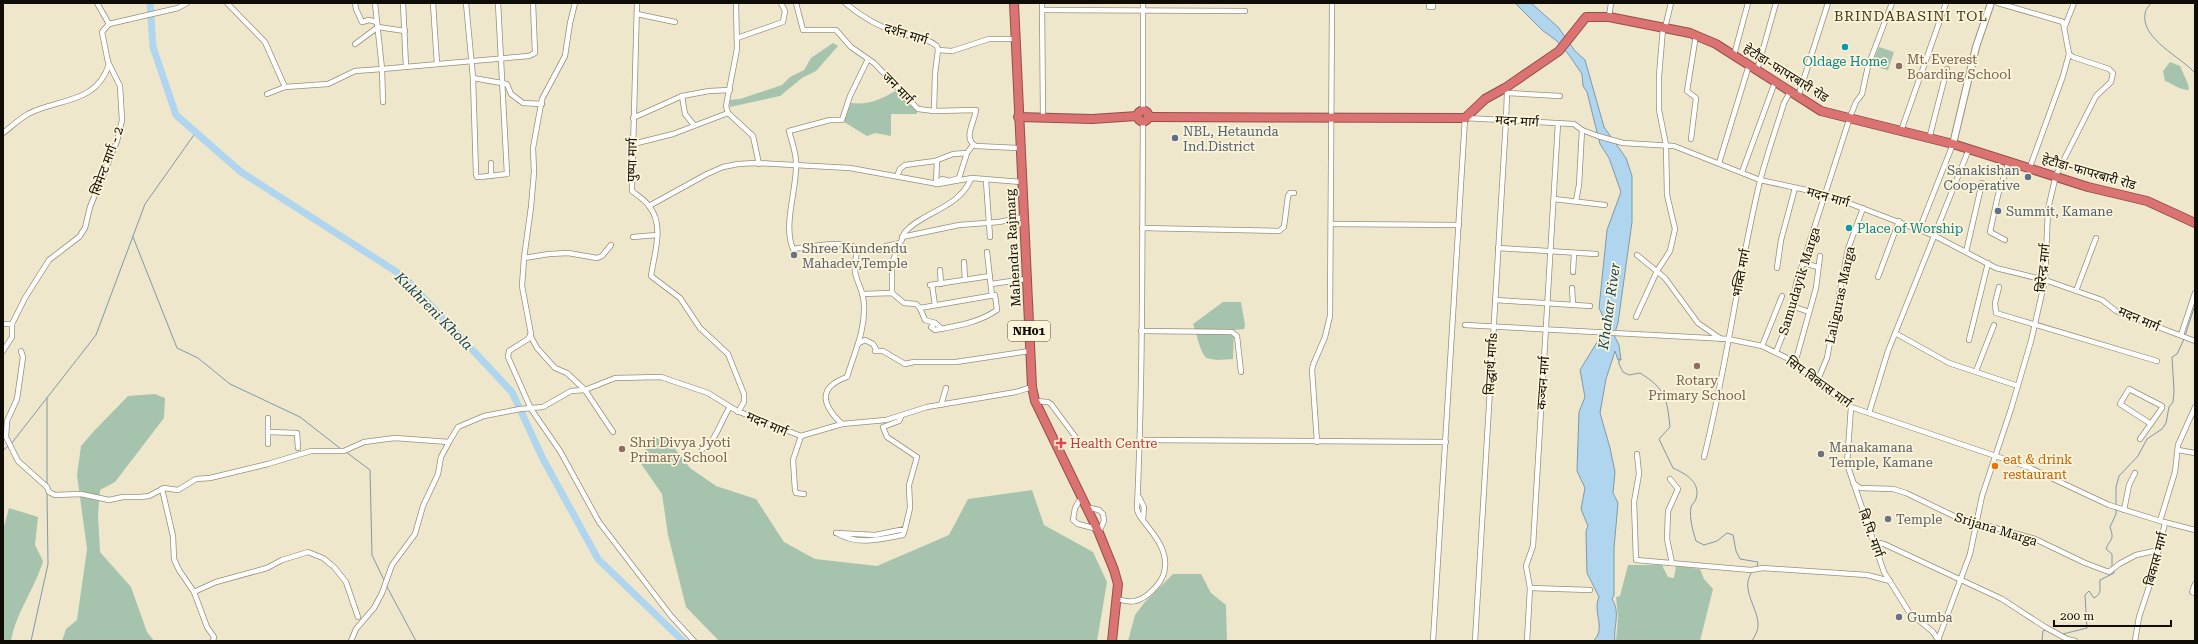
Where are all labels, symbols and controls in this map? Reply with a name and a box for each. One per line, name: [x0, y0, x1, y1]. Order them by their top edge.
district label: BRINDABASINI TOL: [1834, 8, 1988, 24]
street label: दर्शन मार्ग: [882, 20, 931, 48]
street label: हेटौडा-फापरबारी रोड: [1741, 41, 1832, 106]
marker: Oldage Home: [1840, 42, 1850, 52]
place label: Mt. Everest Boarding School: [1907, 52, 2011, 82]
place label: Oldage Home: [1803, 54, 1887, 69]
marker: Mt. Everest Boarding School: [1894, 61, 1904, 71]
street label: जन मार्ग: [879, 69, 917, 108]
street label: मदन मार्ग: [1495, 112, 1540, 130]
place label: NBL, Hetaunda Ind.District: [1183, 124, 1279, 154]
street label: सिमेन्ट मार्ग - 2: [88, 125, 126, 197]
marker: NBL, Hetaunda Ind.District: [1170, 133, 1180, 143]
street label: पुष्पा मार्ग: [624, 137, 641, 182]
street label: हेटौडा-फापरबारी रोड: [2040, 151, 2139, 193]
place label: Sanakishan Cooperative: [1943, 163, 2021, 193]
marker: Sanakishan Cooperative: [2023, 172, 2033, 182]
street label: मदन मार्ग: [1805, 184, 1852, 210]
street label: Mahendra Rajmarg: [1002, 188, 1024, 307]
place label: Summit, Kamane: [2006, 204, 2113, 219]
marker: Summit, Kamane: [1993, 206, 2003, 216]
place label: Place of Worship: [1857, 221, 1963, 236]
marker: Place of Worship: [1844, 223, 1854, 233]
street label: Samudayik Marga: [1775, 225, 1823, 337]
place label: Shree Kundendu Mahadev,Temple: [802, 241, 908, 271]
street label: बिरेन्द्र मार्ग: [2033, 242, 2053, 293]
street label: Laliguras Marga: [1822, 245, 1858, 345]
street label: भक्ति मार्ग: [1729, 247, 1753, 298]
marker: Shree Kundendu Mahadev,Temple: [789, 250, 799, 260]
water label: Khahar River: [1595, 261, 1623, 351]
water label: Kukhreni Khola: [391, 268, 476, 353]
street label: मदन मार्ग: [2116, 304, 2163, 335]
road number: NH01: [1008, 321, 1050, 341]
street label: सिद्धार्थ मार्गs: [1482, 333, 1500, 395]
street label: सिप विकास मार्ग: [1783, 353, 1855, 411]
street label: कञ्चन मार्ग: [1534, 355, 1552, 410]
marker: Rotary Primary School: [1692, 361, 1702, 371]
place label: Rotary Primary School: [1648, 373, 1746, 403]
street label: मदन मार्ग: [744, 409, 791, 440]
place label: Shri Divya Jyoti Primary School: [630, 435, 731, 465]
place label: Health Centre: [1070, 436, 1157, 451]
marker: Health Centre: [1055, 437, 1067, 449]
place label: Manakamana Temple, Kamane: [1829, 440, 1933, 470]
marker: Shri Divya Jyoti Primary School: [617, 444, 627, 454]
marker: Manakamana Temple, Kamane: [1816, 449, 1826, 459]
place label: eat & drink restaurant: [2003, 452, 2072, 482]
marker: eat & drink restaurant: [1990, 461, 2000, 471]
street label: बि.पि. मार्ग: [1855, 507, 1887, 560]
street label: Srijana Marga: [1953, 509, 2039, 549]
place label: Temple: [1896, 512, 1943, 527]
marker: Temple: [1883, 514, 1893, 524]
street label: बिकास मार्ग: [2142, 530, 2171, 587]
scale bar: [2054, 602, 2171, 628]
text: 200 m: [2060, 609, 2094, 623]
place label: Gumba: [1907, 610, 1953, 625]
marker: Gumba: [1894, 612, 1904, 622]

